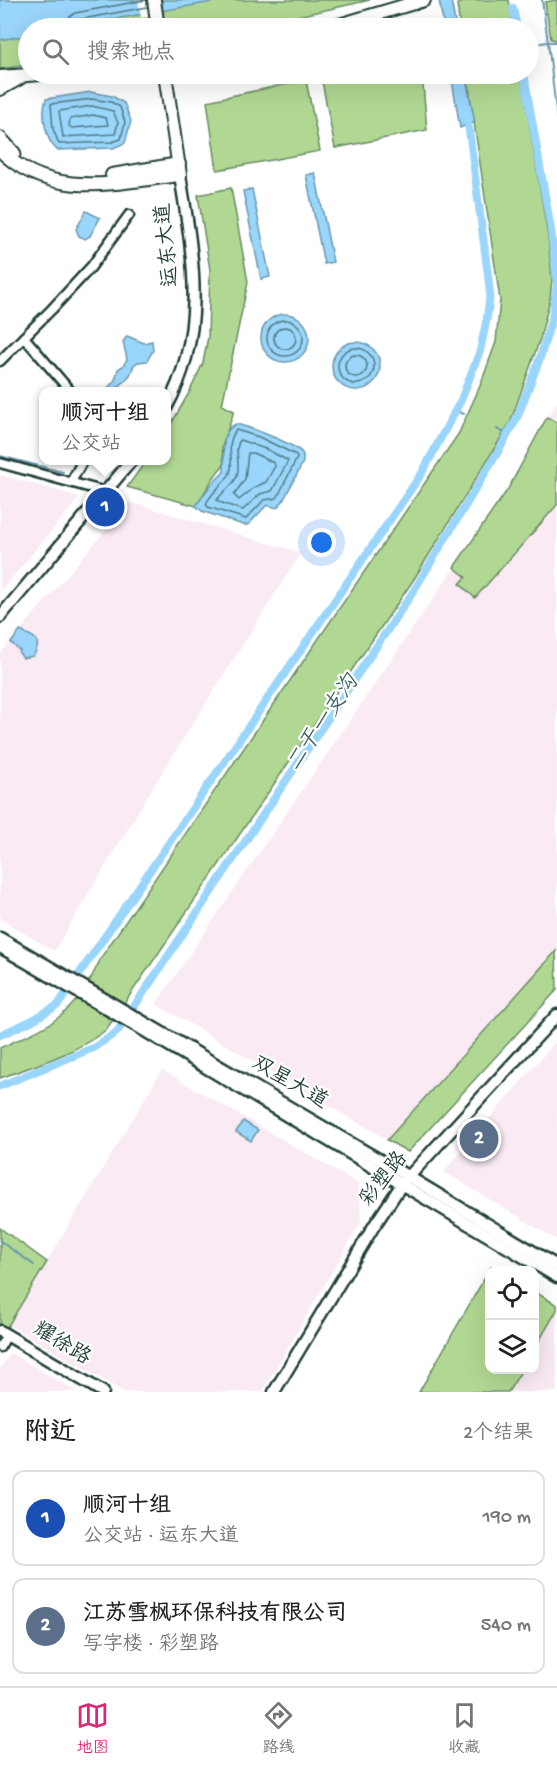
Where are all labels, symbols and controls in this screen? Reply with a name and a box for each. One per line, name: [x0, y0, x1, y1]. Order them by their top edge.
search box: [18, 18, 539, 84]
icon: search: [39, 35, 72, 68]
text: 搜索地点: [87, 41, 175, 67]
street label: 运东大道: [150, 202, 186, 288]
popup: [39, 387, 171, 465]
text: 顺河十组: [61, 402, 149, 428]
text: 公交站: [61, 434, 121, 457]
pin: 1: [86, 484, 124, 530]
your location: [307, 528, 336, 557]
water label: 二干一支沟: [281, 668, 367, 777]
street label: 双星大道: [246, 1051, 332, 1116]
pin: 2: [460, 1116, 498, 1162]
street label: 彩塑路: [354, 1146, 414, 1213]
map controls: [485, 1266, 539, 1374]
button: locate: [485, 1266, 539, 1320]
street label: 耀徐路: [28, 1316, 95, 1372]
button: layers: [485, 1320, 539, 1374]
text: 附近: [24, 1419, 76, 1450]
text: 2个结果: [463, 1423, 533, 1446]
text: 顺河十组: [83, 1494, 171, 1520]
text: 1: [41, 1507, 50, 1530]
text: 190 m: [483, 1507, 531, 1530]
text: 公交站 · 运东大道: [83, 1526, 239, 1549]
text: 江苏雪枫环保科技有限公司: [83, 1602, 347, 1628]
text: 2: [41, 1615, 50, 1638]
text: 540 m: [481, 1615, 531, 1638]
text: 写字楼 · 彩塑路: [83, 1634, 219, 1657]
tab: 地图: [76, 1699, 109, 1759]
tab: 路线: [262, 1699, 295, 1759]
tab: 收藏: [448, 1699, 481, 1759]

